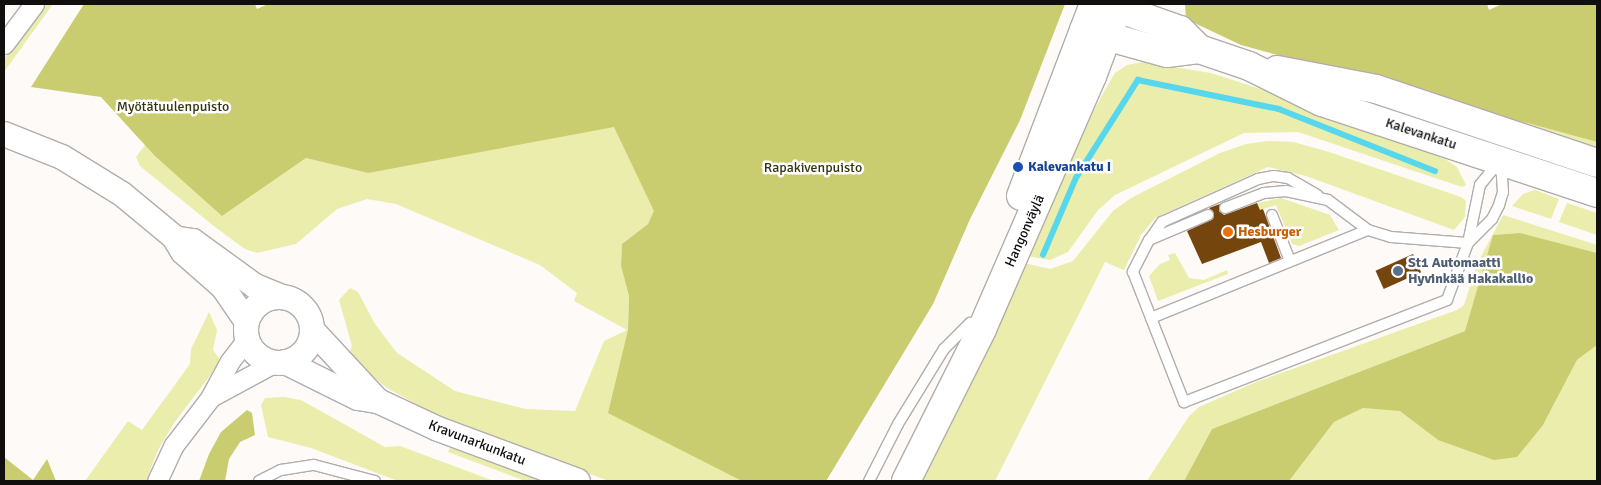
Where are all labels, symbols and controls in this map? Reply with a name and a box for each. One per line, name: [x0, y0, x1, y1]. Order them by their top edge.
park label: Myötätuulenpuisto: [117, 99, 229, 115]
street label: Kalevankatu: [1383, 115, 1459, 153]
place label: Kalevankatu I: [1028, 159, 1111, 175]
park label: Rapakivenpuisto: [764, 160, 862, 176]
marker: Kalevankatu I: [1012, 161, 1024, 173]
street label: Hangonväylä: [1002, 192, 1048, 270]
place label: Hesburger: [1238, 224, 1301, 240]
marker: Hesburger: [1222, 226, 1234, 238]
place label: St1 Automaatti Hyvinkää Hakakallio: [1408, 255, 1533, 288]
marker: St1 Automaatti Hyvinkää Hakakallio: [1392, 265, 1404, 277]
street label: Kravunarkunkatu: [426, 417, 528, 469]

